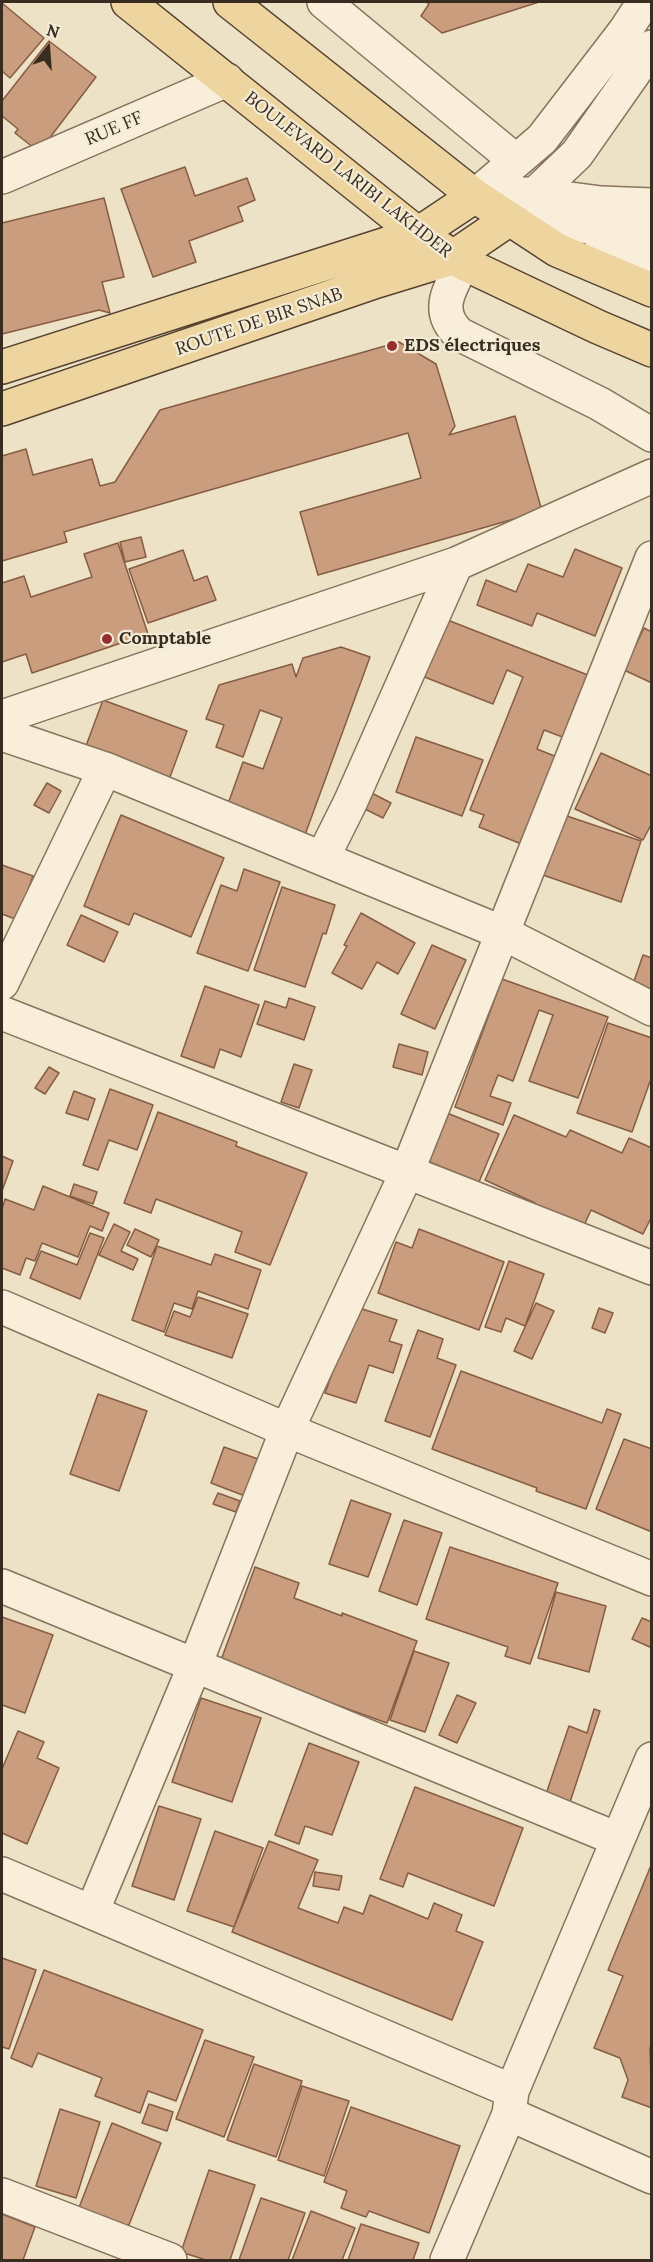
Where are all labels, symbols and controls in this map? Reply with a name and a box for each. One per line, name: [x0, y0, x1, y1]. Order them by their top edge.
north arrow: [18, 18, 78, 78]
text: N: [44, 19, 62, 42]
street label: BOULEVARD LARIBI LAKHDER: [240, 87, 456, 263]
street label: RUE FF: [82, 107, 146, 151]
street label: ROUTE DE BIR SNAB: [173, 283, 345, 361]
place label: EDS électriques: [404, 335, 541, 357]
marker: EDS électriques: [385, 339, 399, 353]
place label: Comptable: [119, 628, 211, 650]
marker: Comptable: [100, 632, 114, 646]

